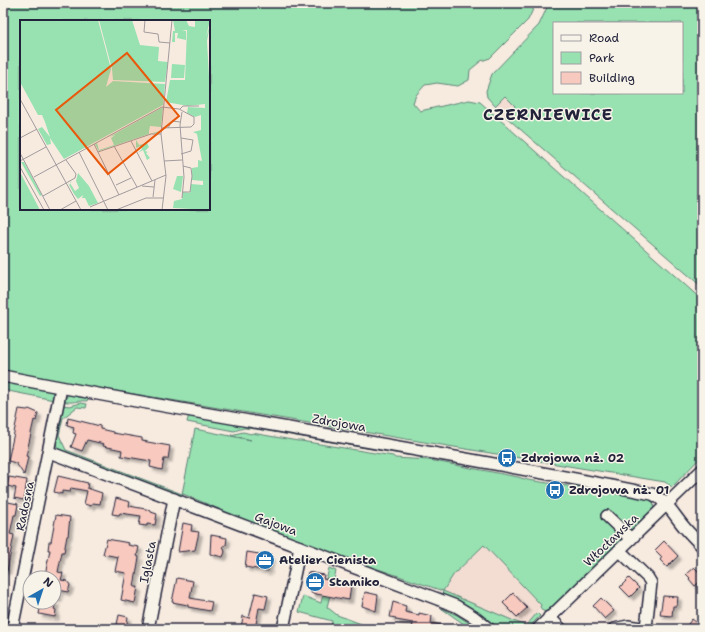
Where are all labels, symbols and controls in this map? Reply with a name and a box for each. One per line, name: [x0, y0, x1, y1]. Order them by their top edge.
inset map: [20, 20, 210, 210]
legend: [553, 22, 683, 94]
text: Road: [589, 30, 620, 46]
text: Park: [589, 50, 615, 66]
text: Building: [589, 70, 635, 86]
district label: CZERNIEWICE: [483, 104, 613, 125]
street label: Zdrojowa: [311, 410, 368, 436]
bus stop icon: Zdrojowa nż. 02: [496, 447, 518, 469]
place label: Zdrojowa nż. 02: [521, 450, 625, 466]
street label: Radosna: [12, 479, 38, 532]
bus stop icon: Zdrojowa nż. 01: [544, 479, 566, 501]
place label: Zdrojowa nż. 01: [569, 482, 669, 498]
street label: Gajowa: [252, 509, 300, 540]
street label: Włocławska: [580, 510, 642, 570]
street label: Iglasta: [136, 539, 160, 584]
office icon: Atelier Cienista: [254, 549, 276, 571]
place label: Atelier Cienista: [279, 552, 377, 568]
north arrow: [22, 570, 62, 610]
office icon: Stamiko: [304, 571, 326, 593]
text: N: [40, 574, 56, 591]
place label: Stamiko: [329, 574, 380, 590]

